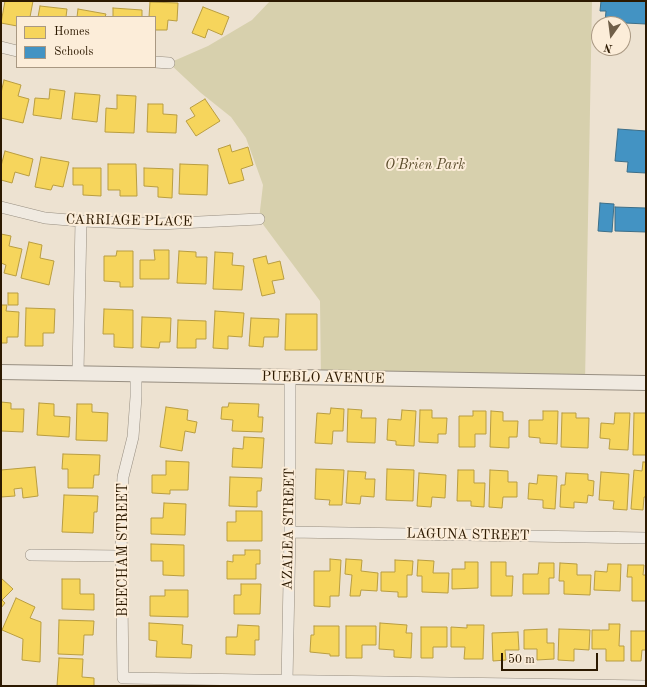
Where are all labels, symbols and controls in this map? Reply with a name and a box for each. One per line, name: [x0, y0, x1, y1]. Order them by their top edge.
legend: [16, 16, 156, 68]
north arrow: [591, 16, 631, 56]
text: Homes: [54, 26, 90, 38]
text: N: [603, 41, 614, 54]
text: Schools: [54, 46, 94, 58]
park label: O'Brien Park: [385, 157, 465, 173]
street label: CARRIAGE PLACE: [66, 211, 192, 231]
street label: PUEBLO AVENUE: [261, 369, 385, 387]
street label: AZALEA STREET: [280, 468, 298, 590]
street label: BEECHAM STREET: [115, 483, 131, 617]
street label: LAGUNA STREET: [406, 526, 530, 544]
scale bar: [503, 645, 600, 671]
text: 50 m: [508, 654, 535, 666]

